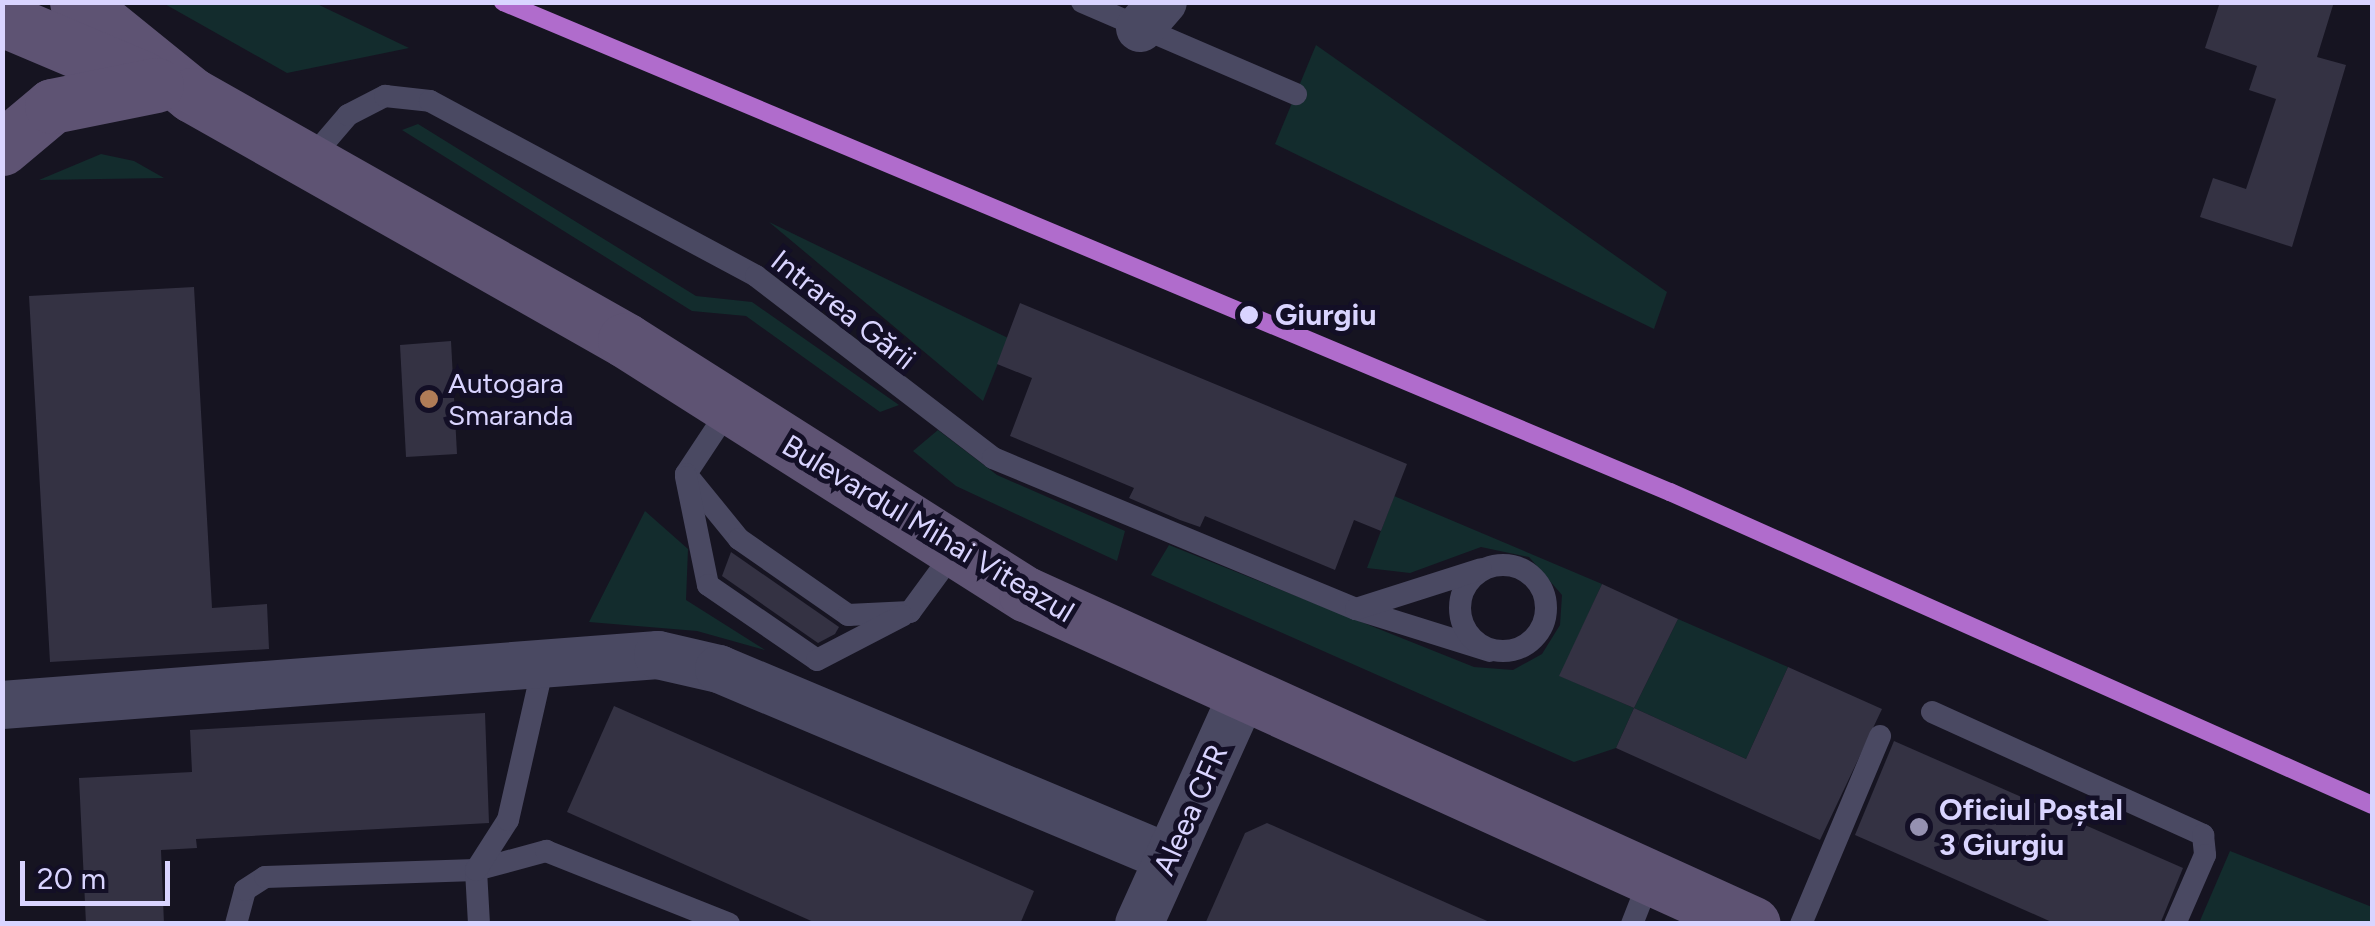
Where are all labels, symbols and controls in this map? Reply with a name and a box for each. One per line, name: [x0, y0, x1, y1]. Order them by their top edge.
street label: Intrarea Gării: [764, 243, 922, 377]
place label: Giurgiu: [1275, 297, 1376, 333]
marker: Giurgiu: [1232, 298, 1266, 332]
place label: Autogara Smaranda: [448, 366, 573, 432]
marker: Autogara Smaranda: [419, 389, 439, 409]
street label: Bulevardul Mihai Viteazul: [776, 428, 1080, 630]
street label: Aleea CFR: [1146, 739, 1236, 881]
place label: Oficiul Poștal 3 Giurgiu: [1939, 792, 2123, 862]
marker: Oficiul Poștal 3 Giurgiu: [1908, 816, 1930, 838]
scale bar: [25, 841, 175, 903]
text: 20 m: [37, 860, 106, 897]

